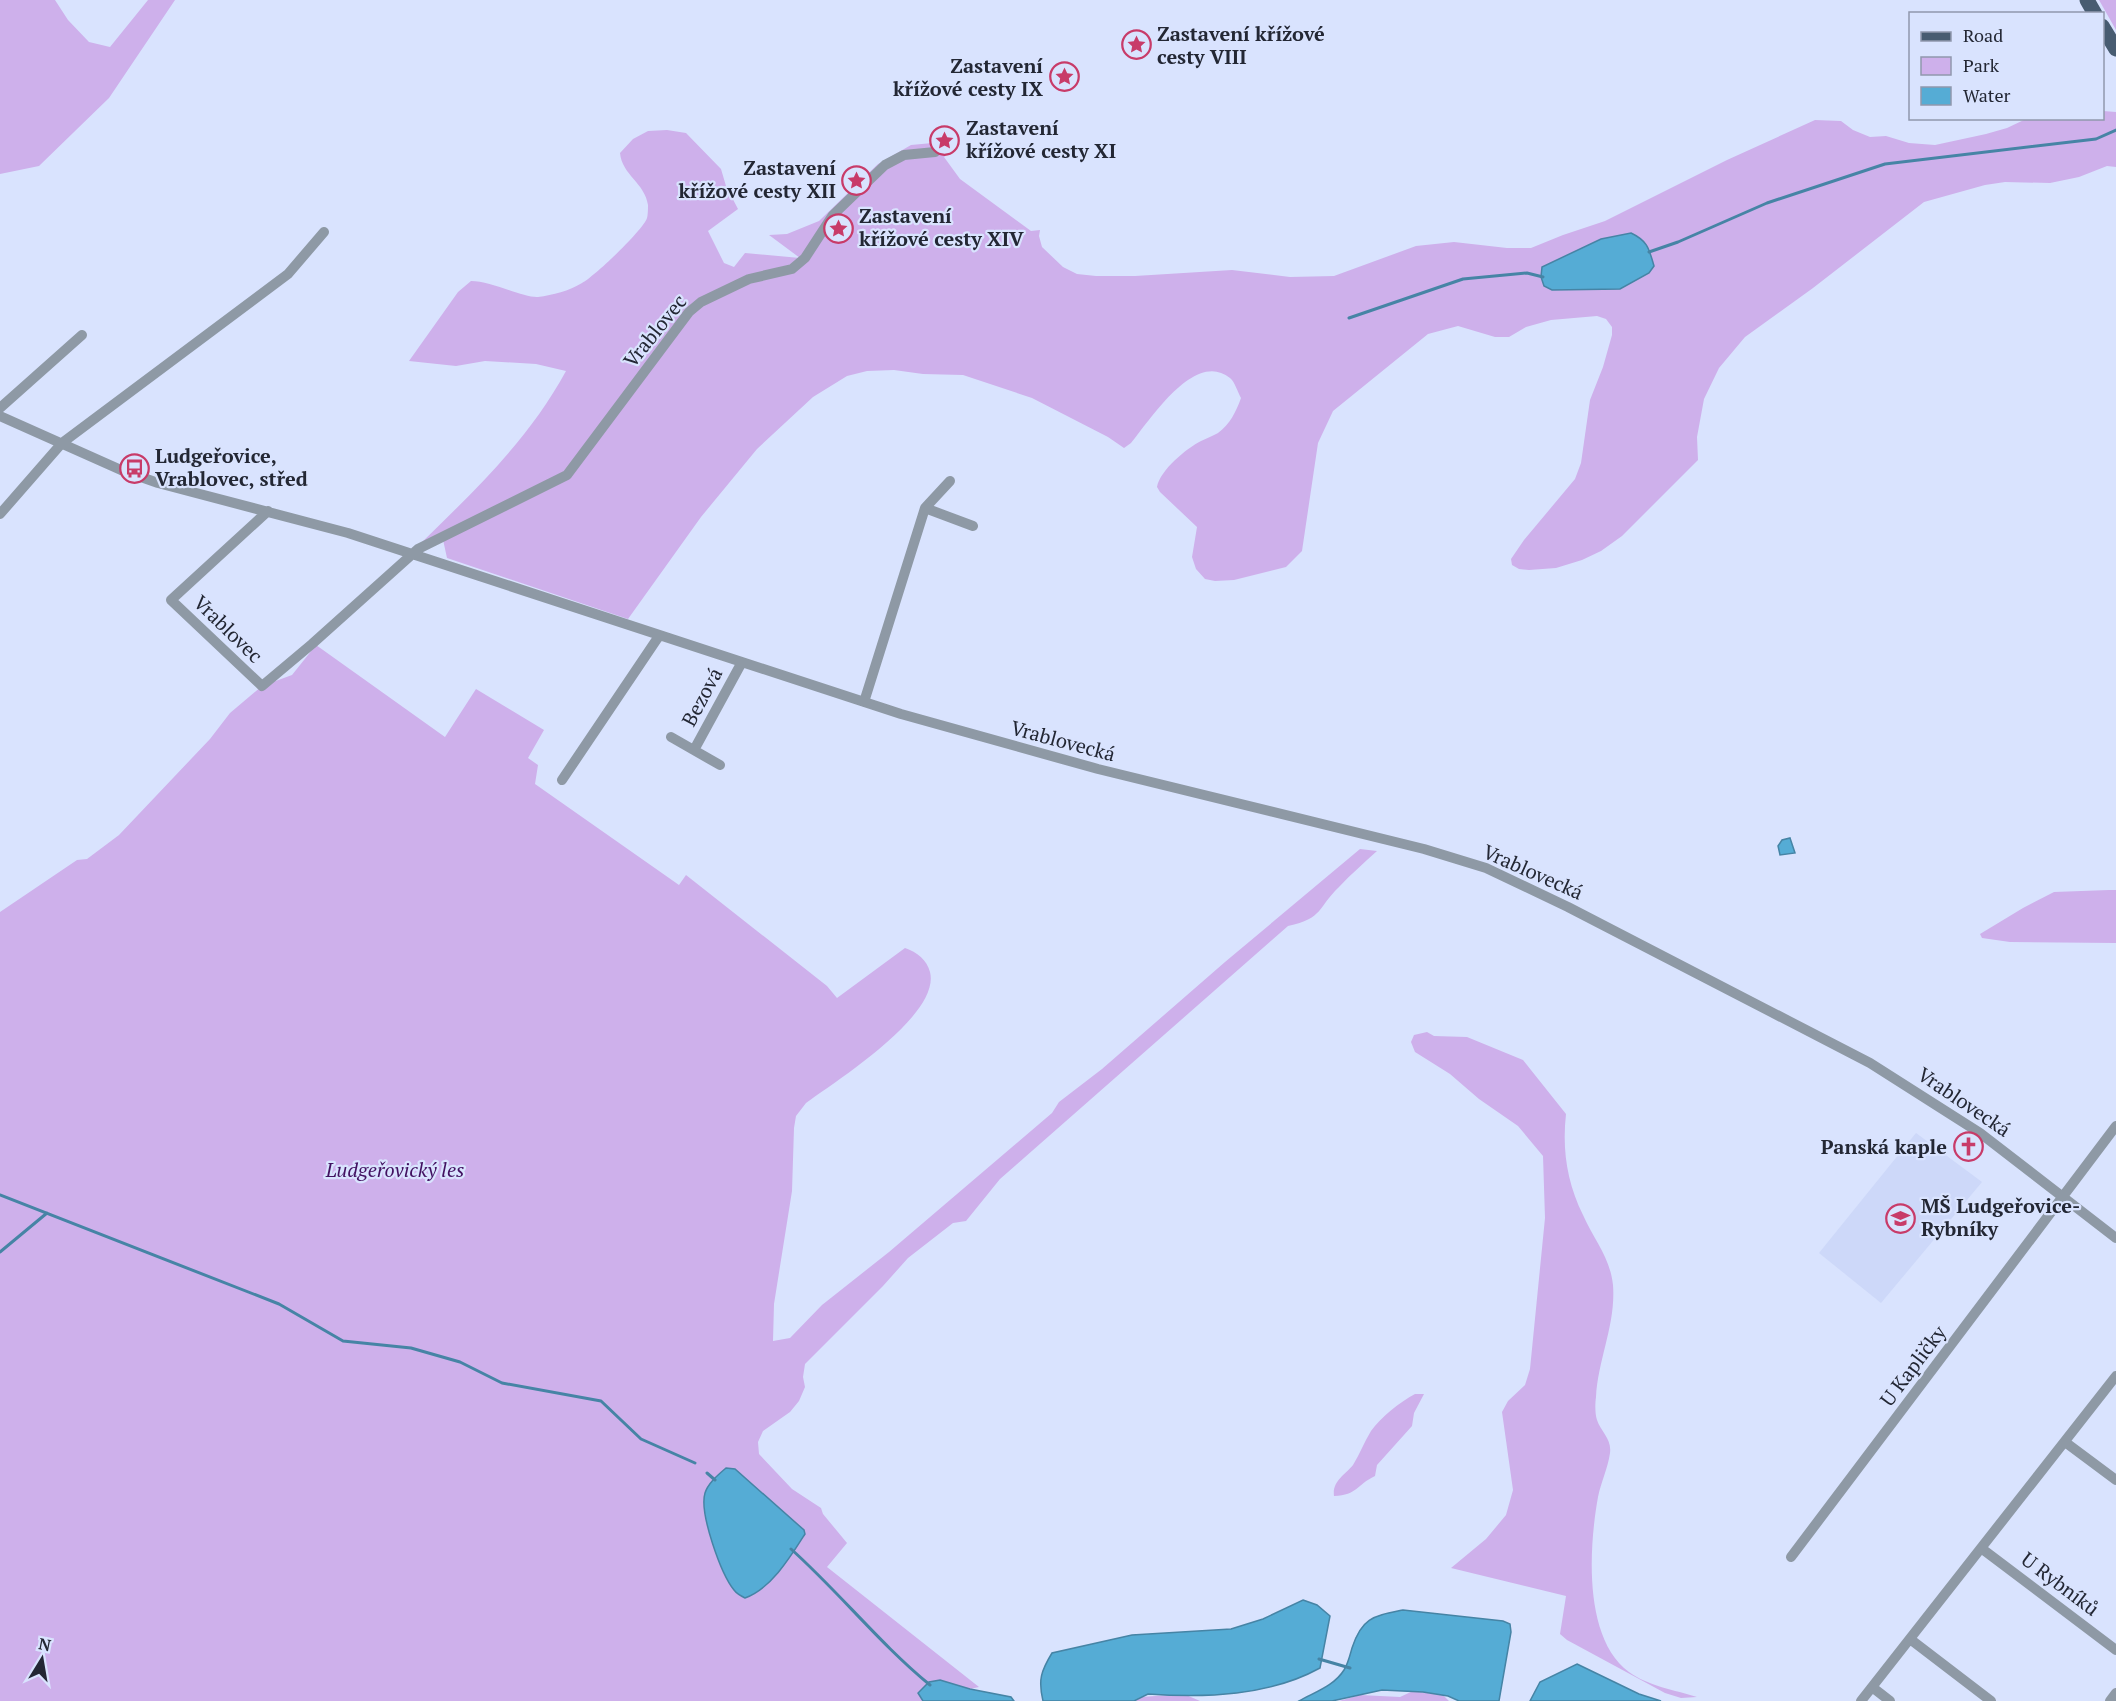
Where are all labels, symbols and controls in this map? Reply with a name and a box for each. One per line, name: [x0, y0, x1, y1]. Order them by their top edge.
legend: [1909, 12, 2104, 120]
place label: Zastavení křížové cesty VIII: [1157, 20, 1325, 70]
text: Road: [1963, 23, 2003, 47]
place icon: Zastavení křížové cesty VIII: [1120, 29, 1152, 61]
place label: Zastavení křížové cesty IX: [893, 52, 1043, 102]
text: Park: [1963, 53, 2000, 77]
place icon: Zastavení křížové cesty IX: [1048, 61, 1080, 93]
text: Water: [1963, 83, 2010, 107]
place label: Zastavení křížové cesty XI: [966, 114, 1116, 164]
place icon: Zastavení křížové cesty XI: [929, 124, 961, 156]
place label: Zastavení křížové cesty XII: [678, 154, 836, 204]
place icon: Zastavení křížové cesty XII: [841, 164, 873, 196]
place label: Zastavení křížové cesty XIV: [859, 202, 1024, 252]
place icon: Zastavení křížové cesty XIV: [822, 212, 854, 244]
street label: Vrablovec: [617, 289, 692, 373]
place label: Ludgeřovice, Vrablovec, střed: [155, 442, 308, 492]
bus stop icon: Ludgeřovice, Vrablovec, střed: [118, 452, 150, 484]
street label: Vrablovec: [188, 589, 269, 668]
street label: Bezová: [675, 663, 728, 731]
street label: Vrablovecká: [1008, 714, 1118, 767]
street label: Vrablovecká: [1479, 837, 1588, 906]
street label: Vrablovecká: [1912, 1060, 2016, 1143]
church icon: Panská kaple: [1952, 1131, 1984, 1163]
place label: Panská kaple: [1821, 1133, 1947, 1160]
park label: Ludgeřovický les: [325, 1156, 464, 1183]
place label: MŠ Ludgeřovice- Rybníky: [1921, 1192, 2080, 1242]
school or university icon: MŠ Ludgeřovice- Rybníky: [1884, 1202, 1916, 1234]
street label: U Kapličky: [1873, 1319, 1952, 1412]
street label: U Rybníků: [2016, 1545, 2105, 1622]
north arrow: [12, 1629, 72, 1689]
text: N: [37, 1632, 53, 1656]

